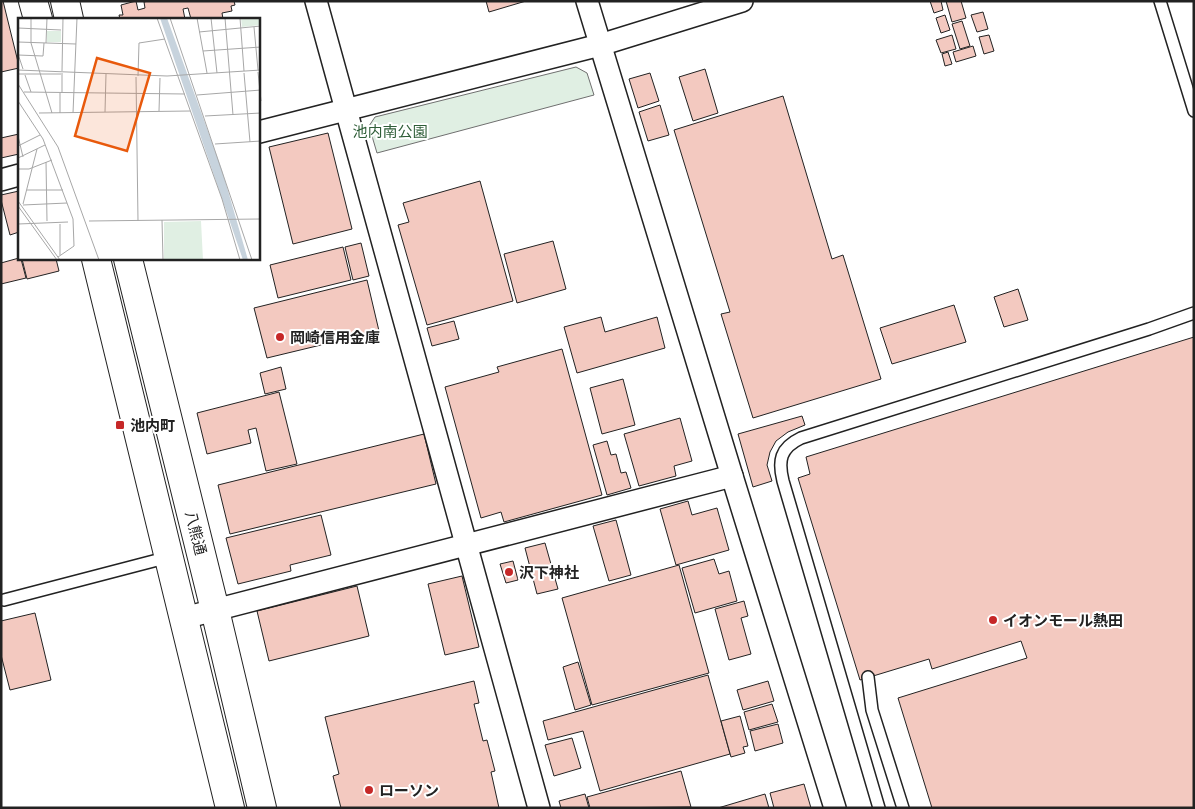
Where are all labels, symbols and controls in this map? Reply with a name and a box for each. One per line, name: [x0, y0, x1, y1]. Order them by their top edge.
inset map: [18, 18, 260, 260]
park label: 池内南公園: [352, 121, 428, 142]
place label: 岡崎信用金庫: [290, 327, 380, 348]
marker: 岡崎信用金庫: [274, 331, 286, 343]
place label: 池内町: [130, 415, 175, 436]
marker: 池内町: [114, 419, 126, 431]
street label: 八熊通: [180, 509, 212, 557]
place label: 沢下神社: [519, 562, 579, 583]
marker: 沢下神社: [503, 566, 515, 578]
place label: イオンモール熱田: [1003, 610, 1123, 631]
marker: イオンモール熱田: [987, 614, 999, 626]
place label: ローソン: [379, 780, 439, 801]
marker: ローソン: [363, 784, 375, 796]

